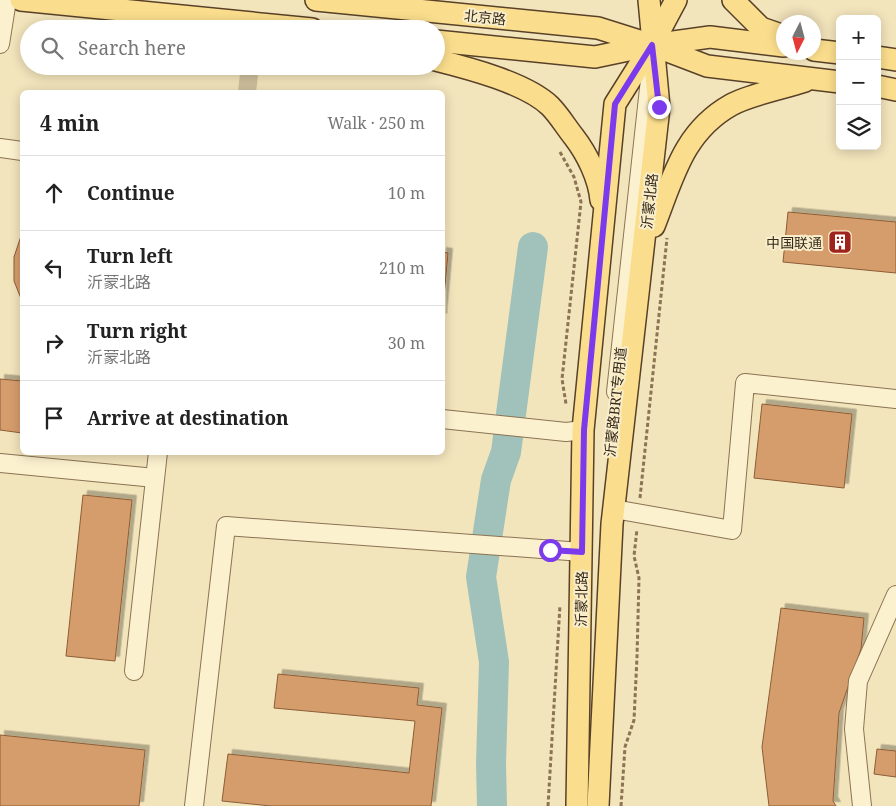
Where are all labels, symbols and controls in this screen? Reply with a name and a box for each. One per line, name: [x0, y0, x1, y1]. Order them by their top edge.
street label: 北京路: [463, 5, 507, 29]
north arrow: [776, 15, 821, 60]
map controls: [836, 15, 881, 150]
button: +: [836, 15, 881, 60]
search box: [20, 20, 445, 75]
icon: search: [38, 34, 66, 62]
text: Search here: [78, 35, 186, 61]
button: −: [836, 60, 881, 105]
route end: [648, 96, 671, 119]
button: layers: [836, 105, 881, 150]
text: 4 min: [40, 109, 99, 137]
text: Walk · 250 m: [328, 112, 425, 134]
street label: 沂蒙北路: [637, 172, 661, 230]
icon: ahead: [40, 179, 68, 207]
text: Continue: [87, 180, 175, 206]
text: 10 m: [388, 182, 425, 204]
building icon: 中国联通: [827, 229, 853, 255]
place label: 中国联通: [766, 233, 822, 252]
text: Turn left: [87, 243, 173, 269]
icon: left: [40, 254, 68, 282]
text: 210 m: [379, 257, 425, 279]
text: 沂蒙北路: [87, 271, 151, 293]
text: Turn right: [87, 318, 187, 344]
icon: right: [40, 329, 68, 357]
text: 30 m: [388, 332, 425, 354]
text: 沂蒙北路: [87, 346, 151, 368]
street label: 沂蒙路BRT专用道: [600, 346, 630, 458]
icon: arrive: [40, 404, 68, 432]
text: Arrive at destination: [87, 405, 289, 431]
route start: [539, 539, 562, 562]
street label: 沂蒙北路: [571, 571, 591, 627]

